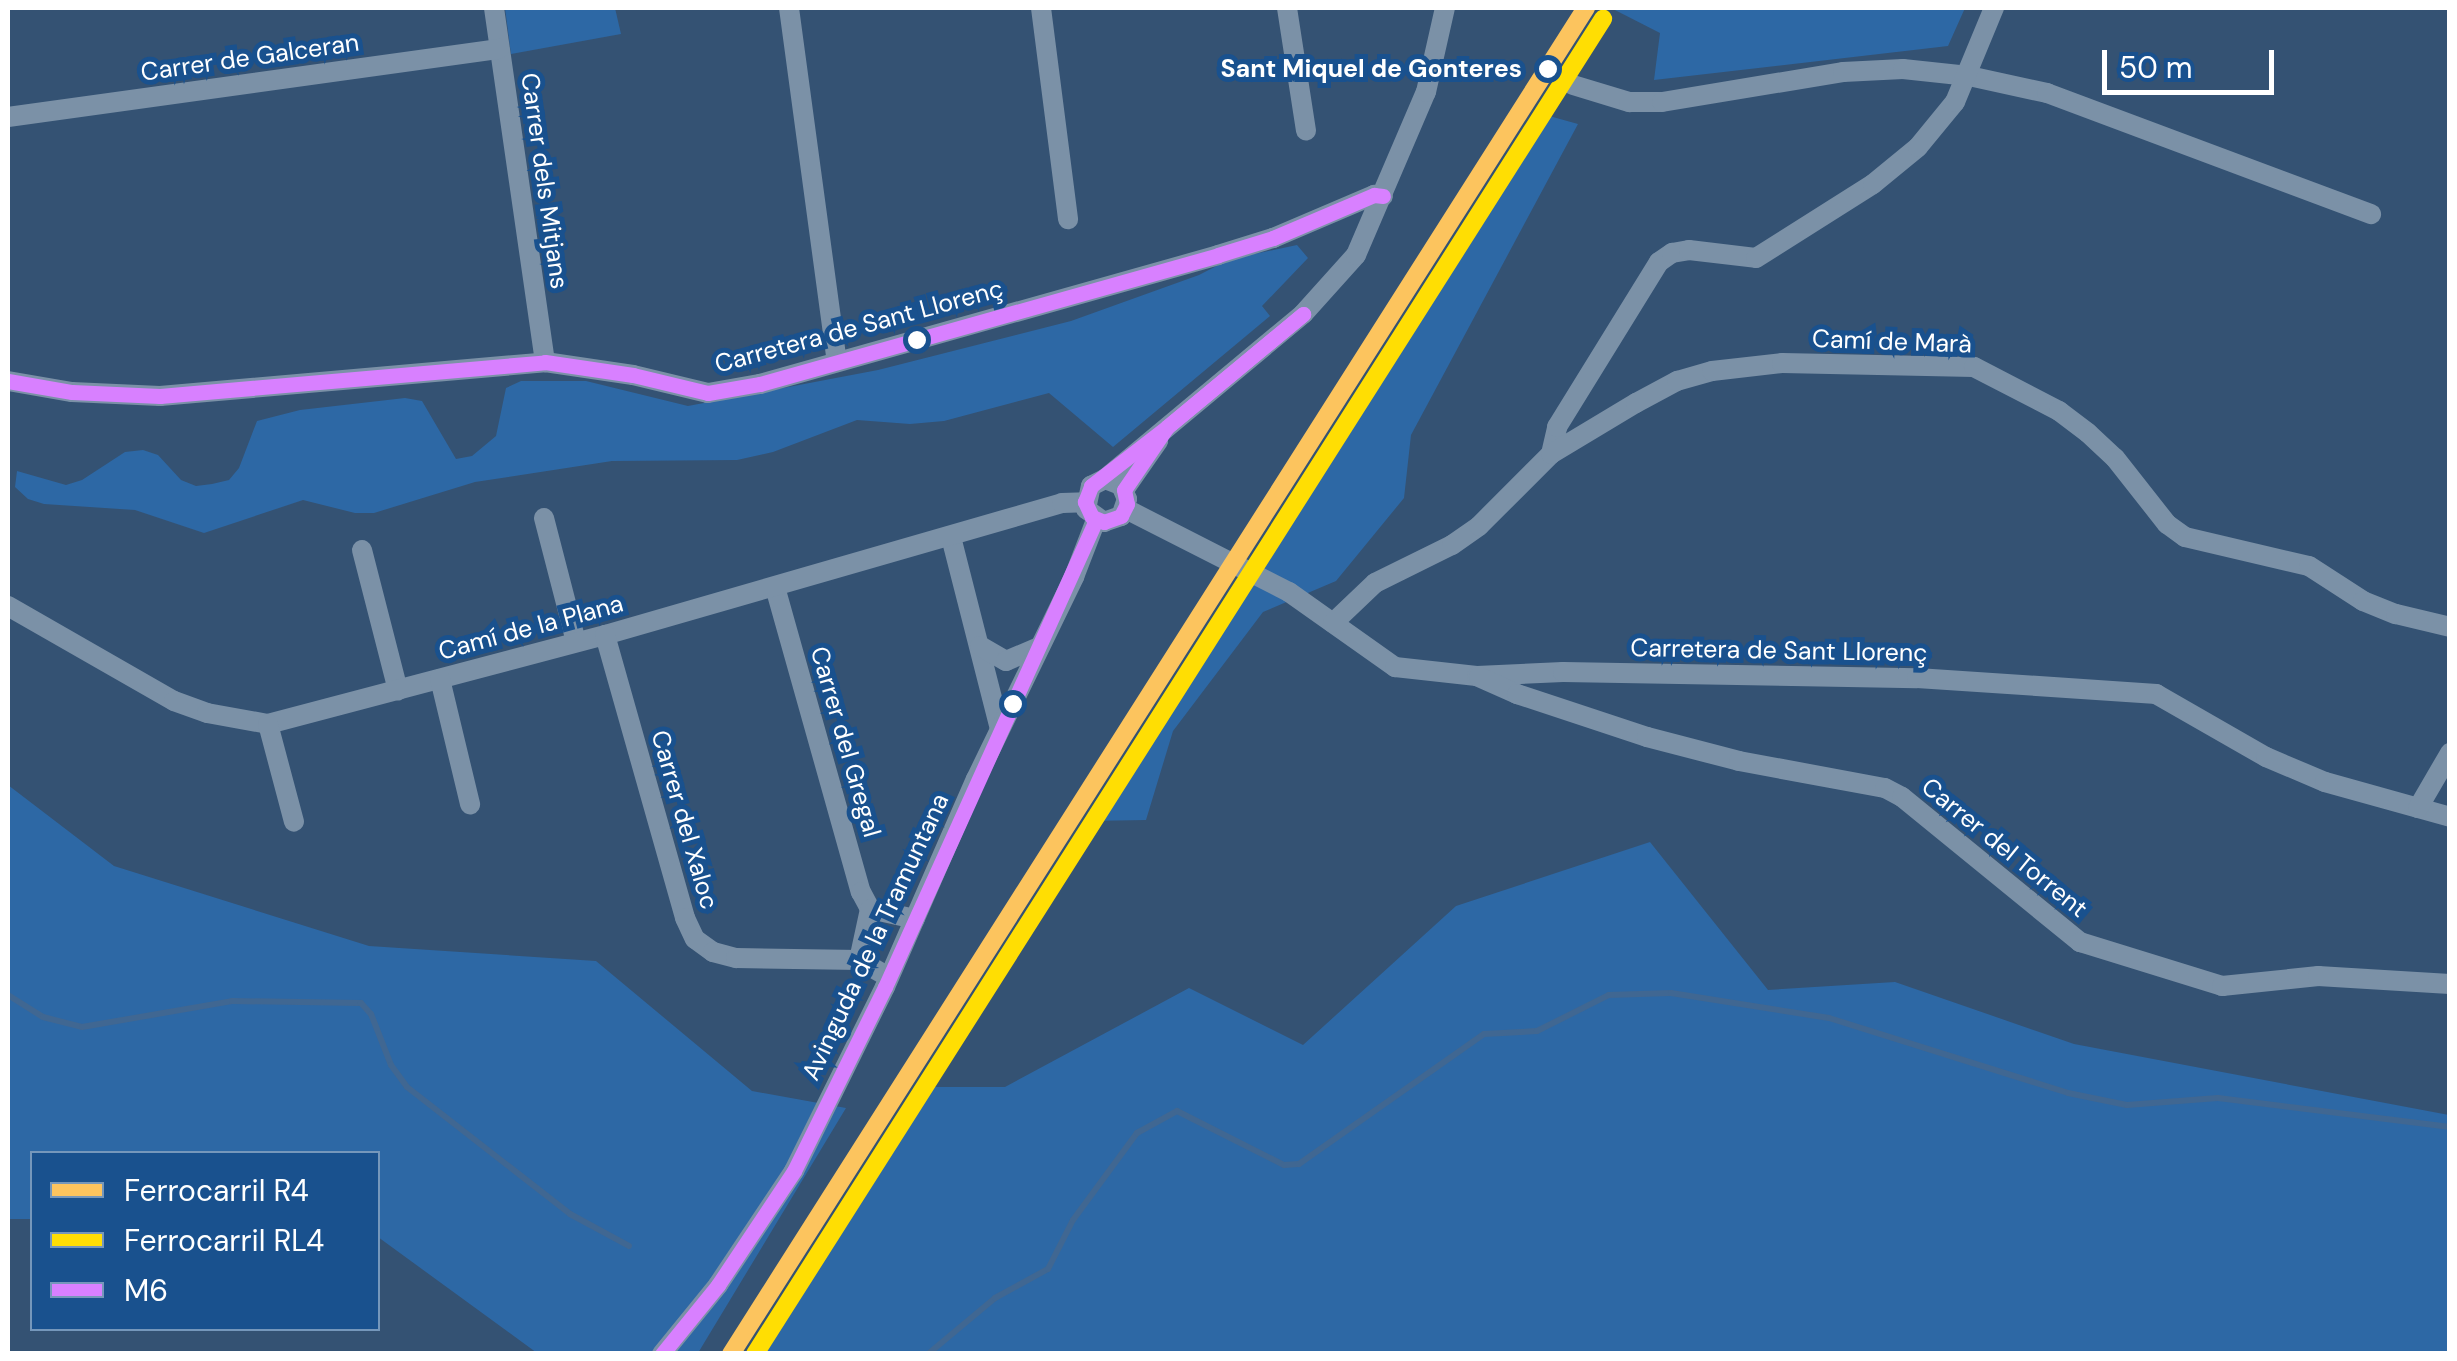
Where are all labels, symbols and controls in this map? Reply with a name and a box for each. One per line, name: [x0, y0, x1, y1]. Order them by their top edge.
street label: Carrer de Galceran: [139, 28, 361, 88]
scale bar: [2107, 30, 2280, 92]
text: 50 m: [2119, 48, 2193, 87]
marker: Sant Miquel de Gonteres: [1531, 52, 1565, 86]
place label: Sant Miquel de Gonteres: [1220, 54, 1522, 84]
street label: Carrer dels Mitjans: [514, 71, 574, 291]
street label: Carretera de Sant Llorenç: [712, 274, 1006, 380]
street label: Camí de Marà: [1812, 324, 1972, 360]
unlabelled marker: [907, 330, 927, 350]
street label: Camí de la Plana: [435, 589, 627, 667]
street label: Carretera de Sant Llorenç: [1630, 633, 1928, 669]
street label: Carrer del Gregal: [803, 643, 887, 841]
unlabelled marker: [1003, 694, 1023, 714]
street label: Carrer del Xaloc: [644, 727, 724, 913]
street label: Carrer del Torrent: [1915, 772, 2093, 924]
street label: Avinguda de la Tramuntana: [796, 789, 956, 1085]
legend: [30, 1151, 380, 1331]
text: Ferrocarril R4: [124, 1171, 309, 1210]
text: Ferrocarril RL4: [124, 1221, 324, 1260]
text: M6: [124, 1271, 168, 1310]

